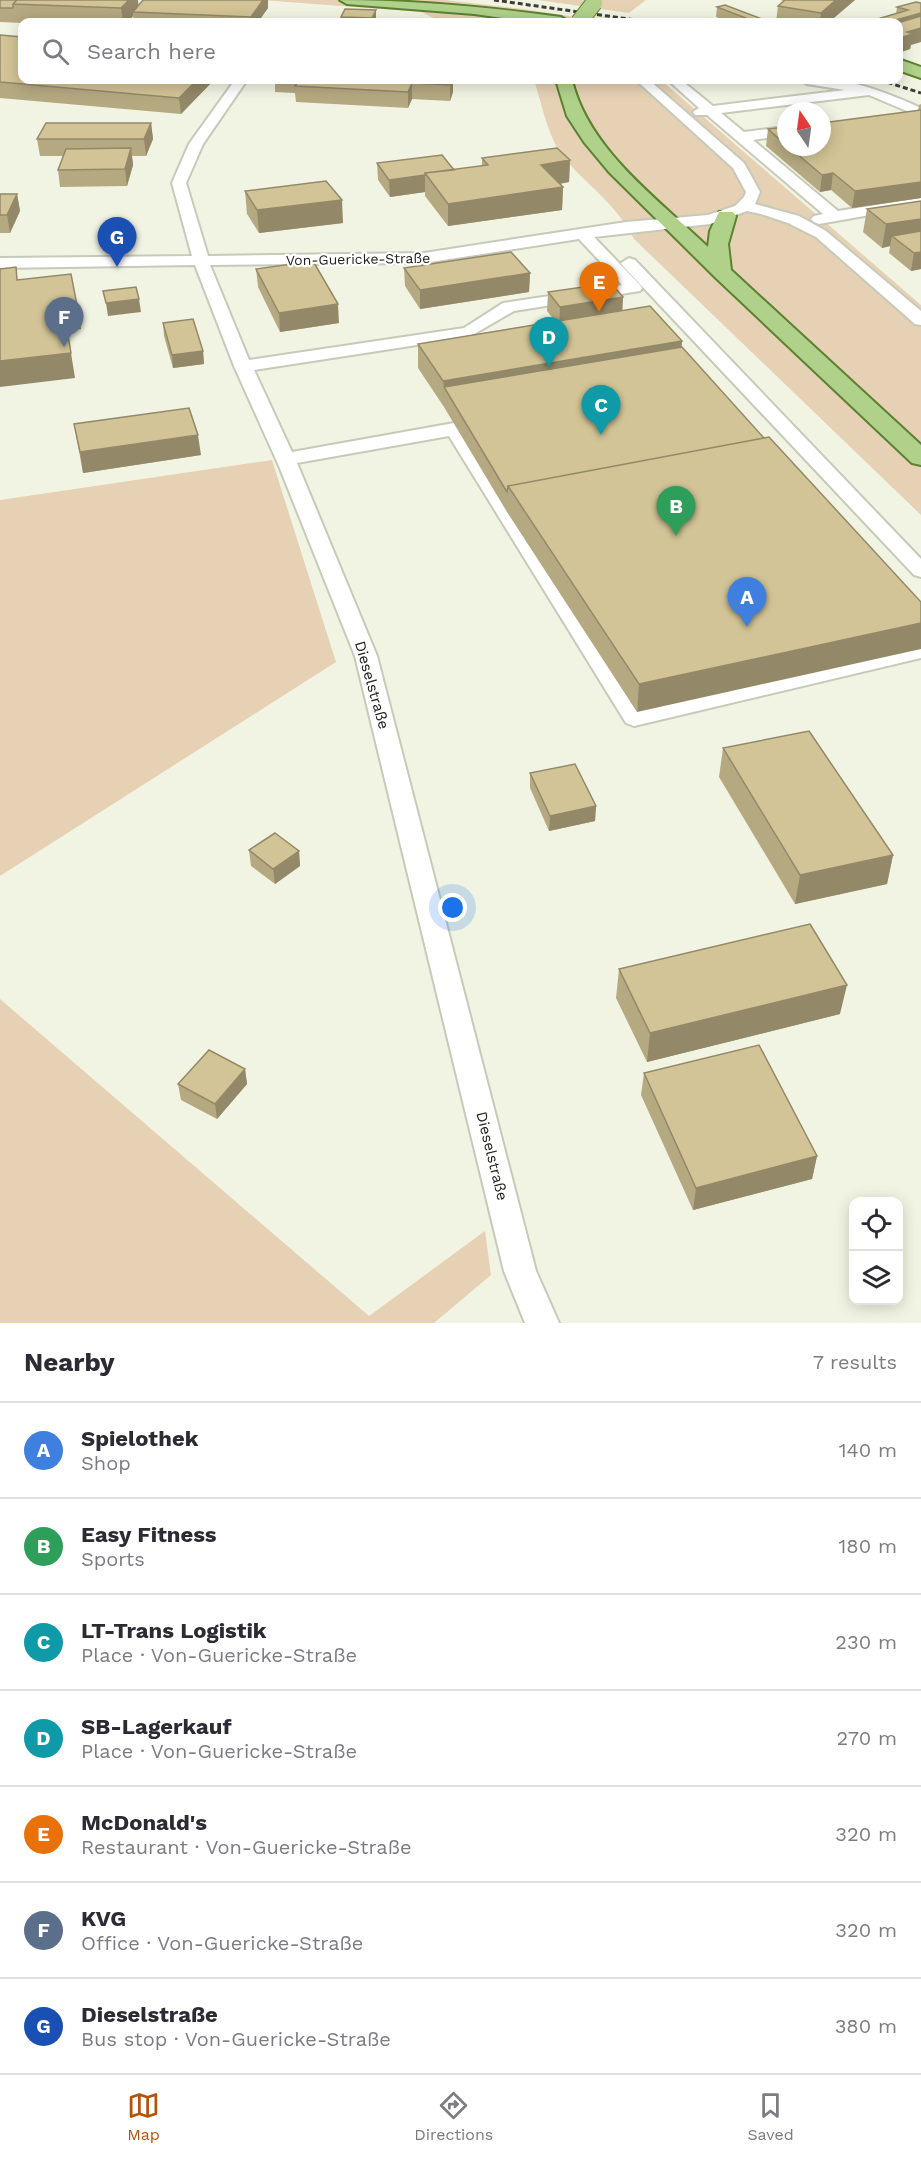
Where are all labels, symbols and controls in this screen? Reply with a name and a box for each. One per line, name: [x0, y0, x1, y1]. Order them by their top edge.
search box: [18, 18, 903, 84]
icon: search: [39, 35, 72, 68]
text: Search here: [87, 39, 216, 64]
north arrow: [777, 102, 831, 156]
pin: G: [98, 218, 136, 267]
street label: Von-Guericke-Straße: [286, 250, 430, 268]
pin: E: [580, 262, 618, 312]
pin: F: [44, 298, 84, 347]
pin: D: [530, 318, 568, 367]
pin: C: [582, 386, 620, 435]
pin: B: [656, 486, 696, 536]
pin: A: [728, 578, 766, 627]
street label: Dieselstraße: [351, 639, 393, 731]
your location: [438, 893, 467, 922]
street label: Dieselstraße: [472, 1110, 512, 1202]
map controls: [849, 1197, 903, 1305]
button: locate: [849, 1197, 903, 1251]
button: layers: [849, 1251, 903, 1305]
text: Nearby: [24, 1347, 115, 1377]
text: 7 results: [813, 1350, 897, 1374]
text: Spielothek: [81, 1426, 198, 1451]
text: A: [37, 1438, 50, 1462]
text: 140 m: [839, 1438, 897, 1462]
text: Shop: [81, 1451, 131, 1475]
text: Easy Fitness: [81, 1522, 217, 1547]
text: B: [37, 1534, 50, 1558]
text: 180 m: [839, 1534, 897, 1558]
text: Sports: [81, 1547, 145, 1571]
text: LT-Trans Logistik: [81, 1618, 266, 1643]
text: C: [37, 1630, 50, 1654]
text: 230 m: [835, 1630, 897, 1654]
text: Place · Von-Guericke-Straße: [81, 1643, 357, 1667]
text: SB-Lagerkauf: [81, 1714, 232, 1739]
text: D: [36, 1726, 51, 1750]
text: 270 m: [837, 1726, 897, 1750]
text: Place · Von-Guericke-Straße: [81, 1739, 357, 1763]
text: McDonald's: [81, 1810, 207, 1835]
text: E: [37, 1822, 50, 1846]
text: 320 m: [835, 1822, 897, 1846]
text: Restaurant · Von-Guericke-Straße: [81, 1835, 412, 1859]
text: KVG: [81, 1906, 126, 1931]
text: F: [37, 1918, 50, 1942]
text: 320 m: [835, 1918, 897, 1942]
text: Office · Von-Guericke-Straße: [81, 1931, 363, 1955]
text: Dieselstraße: [81, 2002, 218, 2027]
text: G: [36, 2014, 51, 2038]
text: 380 m: [835, 2014, 897, 2038]
text: Bus stop · Von-Guericke-Straße: [81, 2027, 391, 2051]
tab: Map: [127, 2089, 160, 2144]
tab: Directions: [414, 2089, 493, 2144]
tab: Saved: [747, 2089, 794, 2144]

